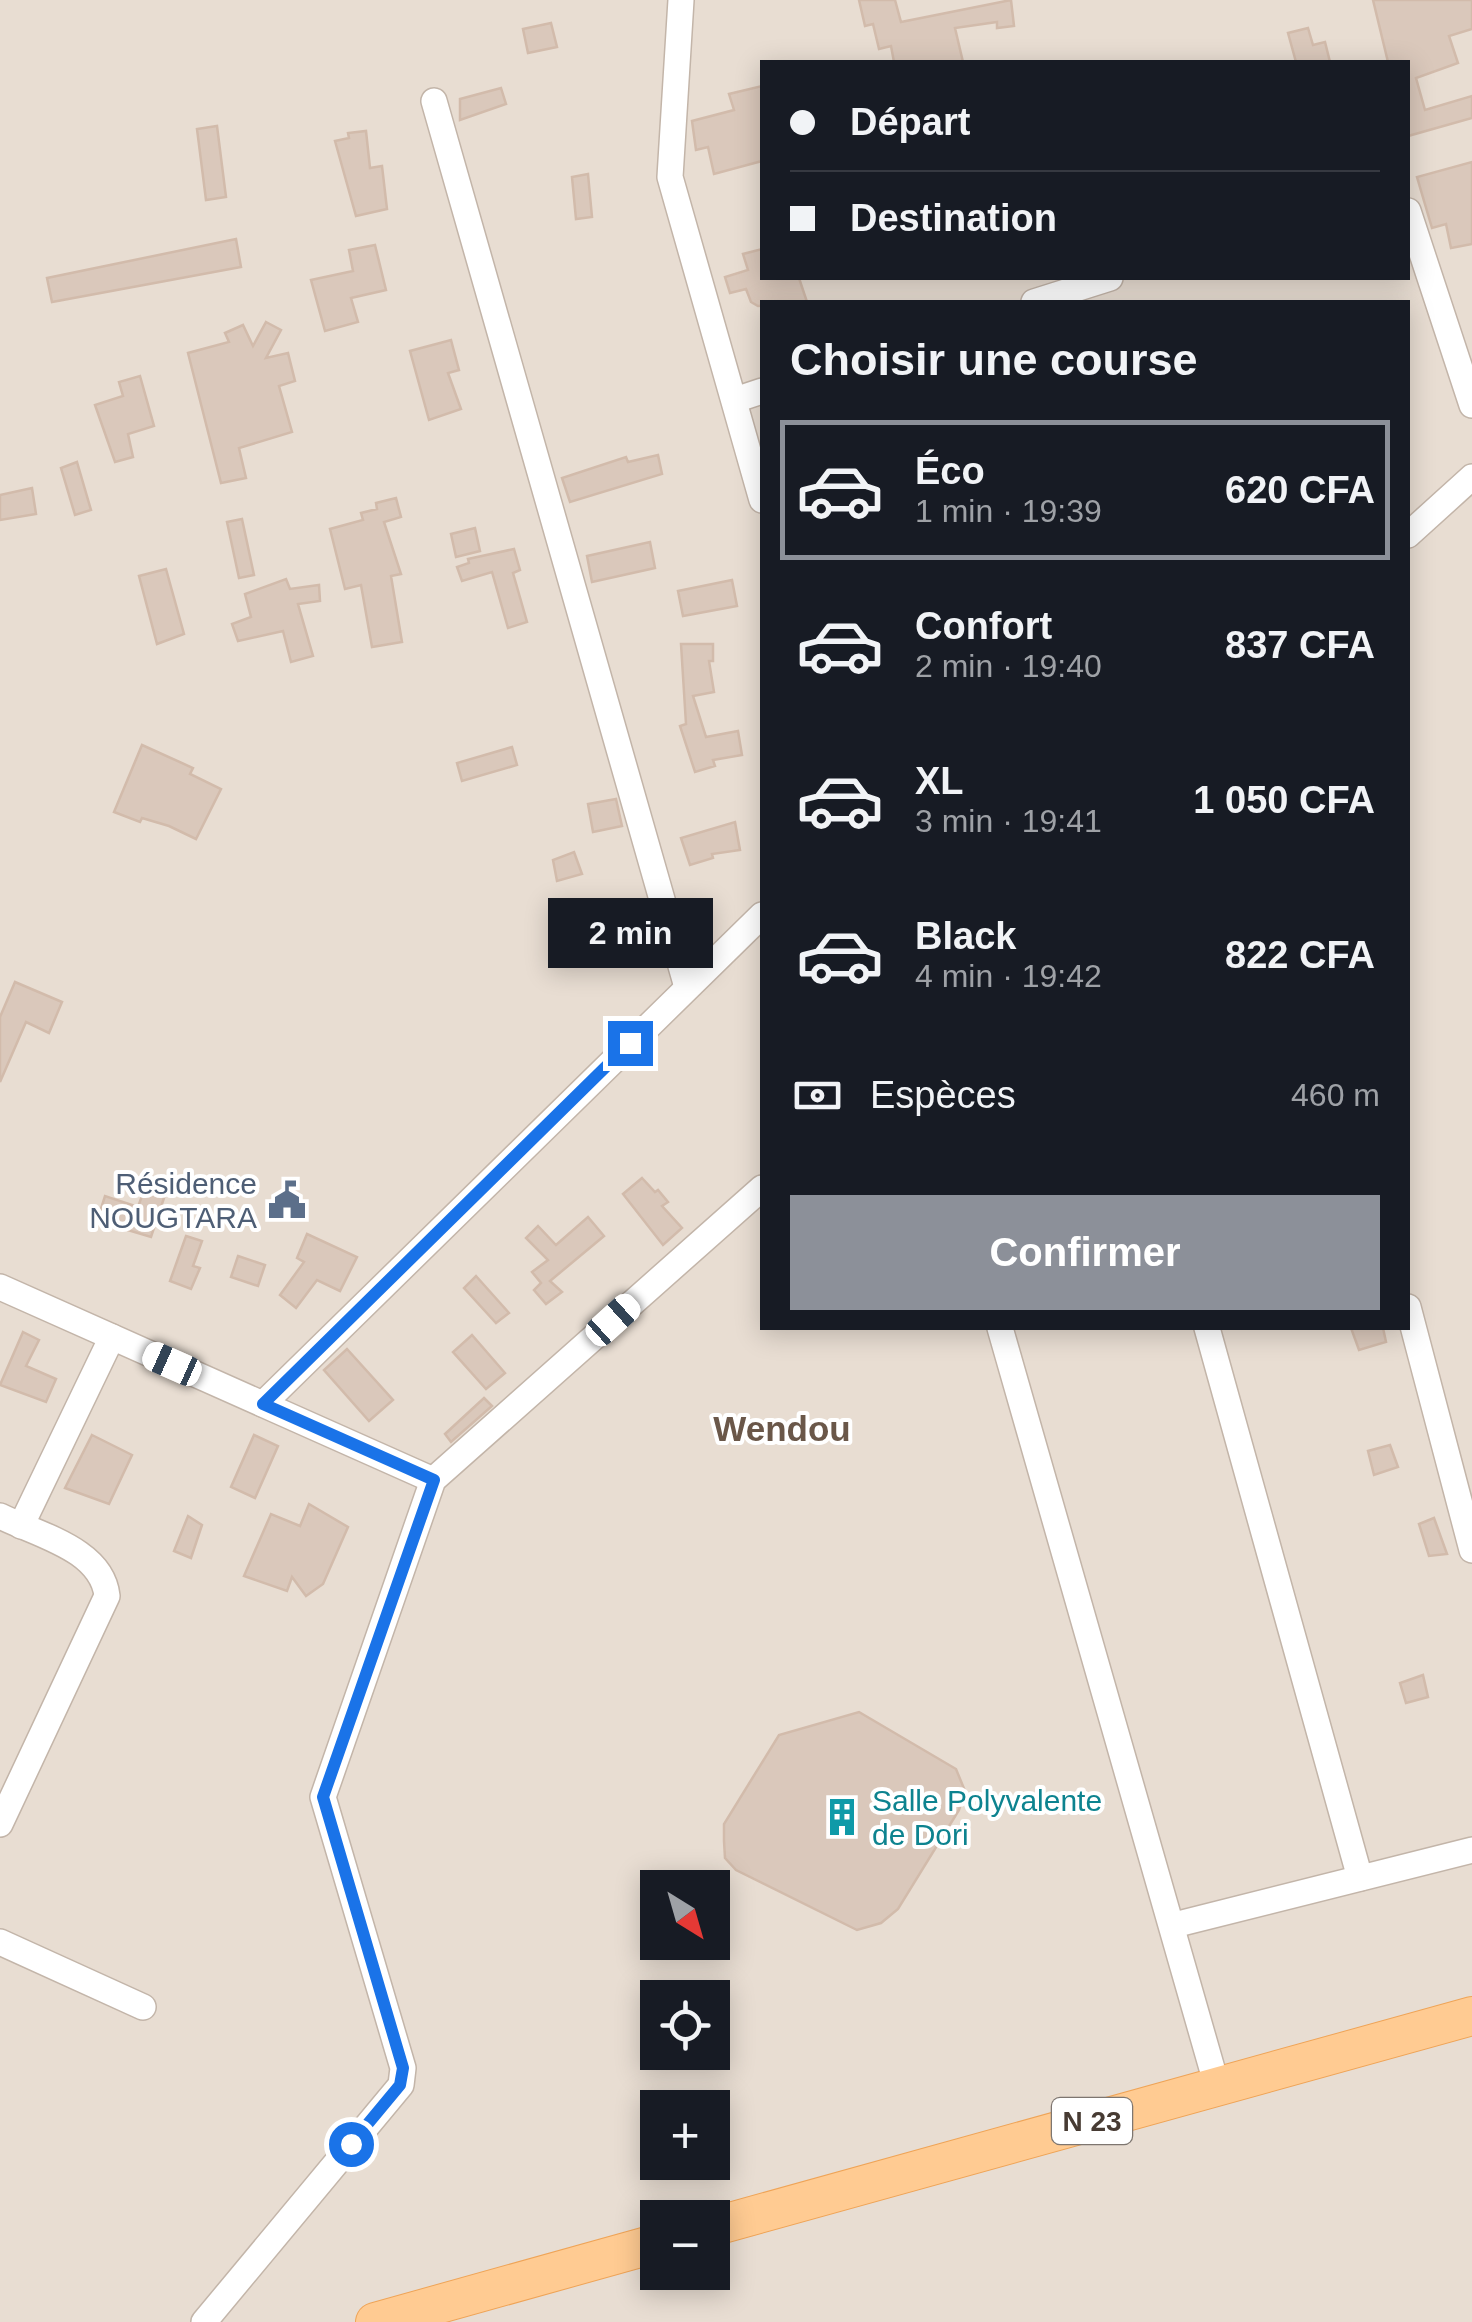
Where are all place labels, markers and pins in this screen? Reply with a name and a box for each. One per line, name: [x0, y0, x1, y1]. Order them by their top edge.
place label: Résidence NOUGTARA: [89, 1167, 257, 1234]
public building icon: Résidence NOUGTARA: [266, 1179, 308, 1221]
place label: Salle Polyvalente de Dori: [872, 1784, 1102, 1851]
building icon: Salle Polyvalente de Dori: [821, 1796, 863, 1838]

